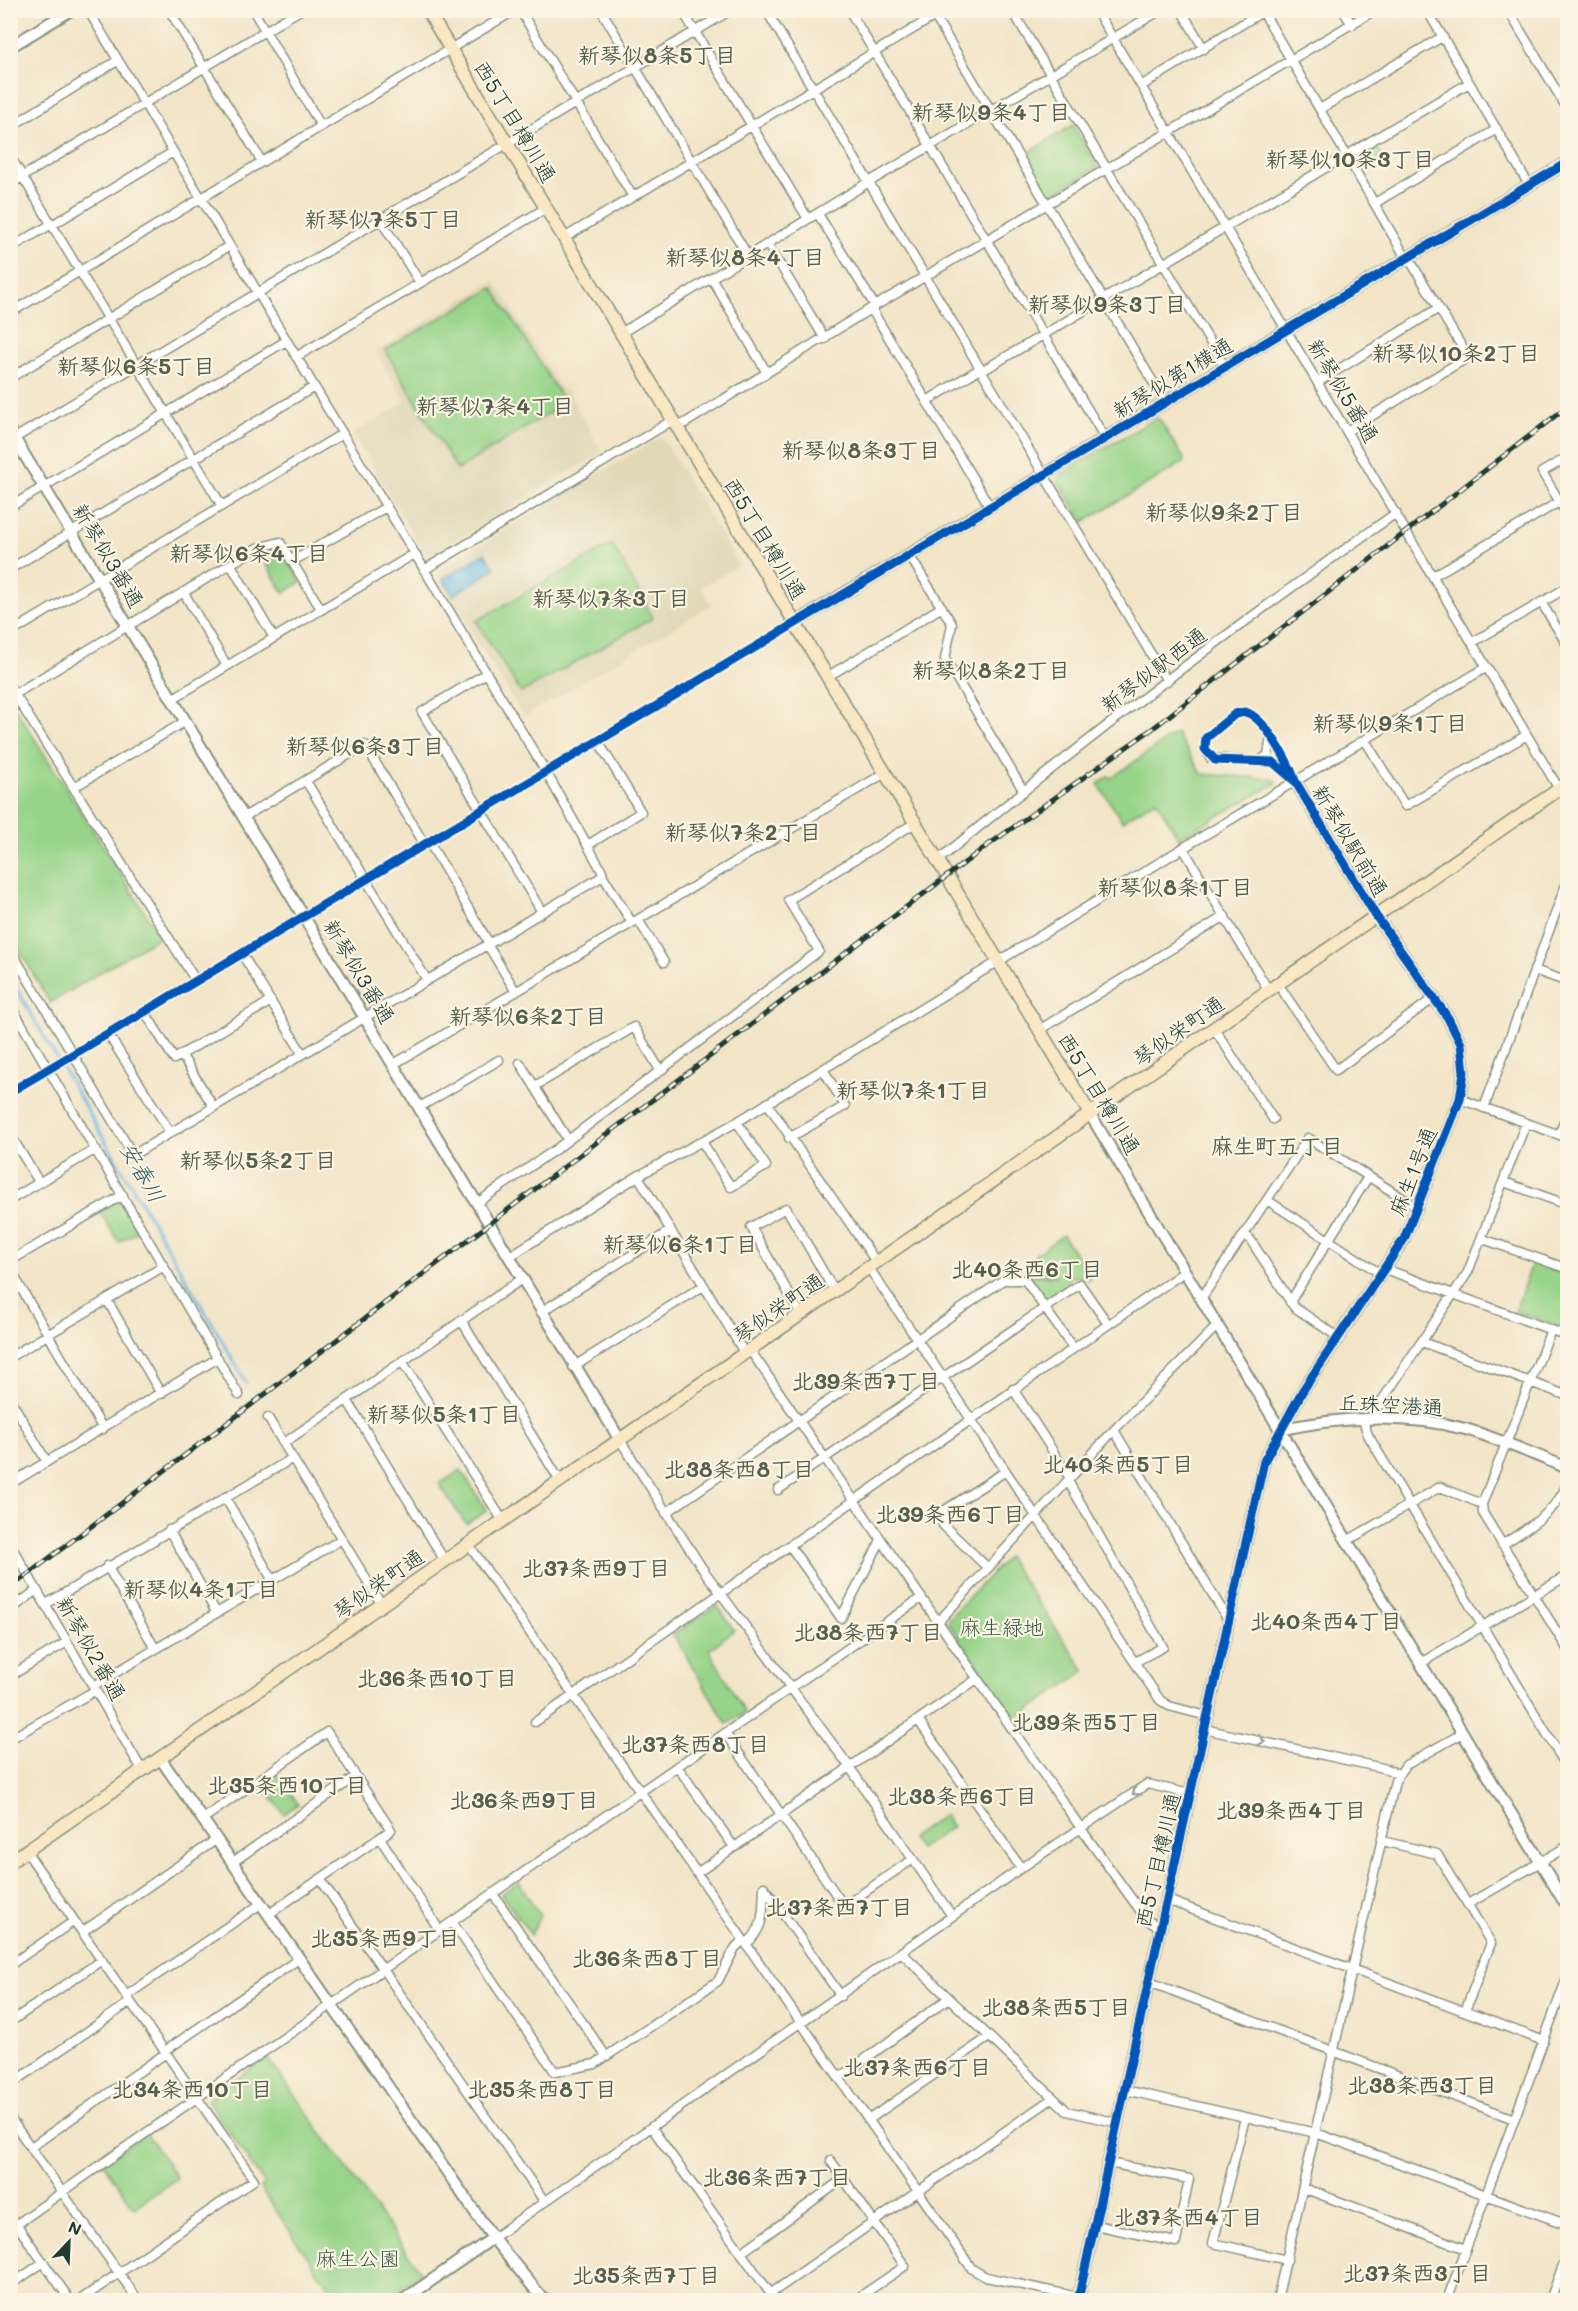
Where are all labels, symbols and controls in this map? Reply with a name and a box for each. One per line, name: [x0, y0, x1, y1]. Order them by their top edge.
district label: 新琴似8条5丁目: [578, 40, 736, 69]
street label: 西5丁目樽川通: [469, 55, 563, 187]
district label: 新琴似9条4丁目: [911, 97, 1071, 126]
district label: 新琴似10条3丁目: [1265, 144, 1435, 173]
district label: 新琴似7条5丁目: [304, 204, 462, 233]
district label: 新琴似8条4丁目: [665, 242, 825, 271]
district label: 新琴似9条3丁目: [1028, 289, 1186, 318]
street label: 新琴似第1横通: [1107, 331, 1237, 423]
street label: 新琴似5番通: [1302, 333, 1386, 447]
district label: 新琴似10条2丁目: [1372, 338, 1540, 367]
district label: 新琴似6条5丁目: [57, 351, 215, 380]
district label: 新琴似7条4丁目: [416, 391, 574, 420]
district label: 新琴似8条3丁目: [782, 435, 940, 464]
street label: 西5丁目樽川通: [719, 472, 813, 604]
district label: 新琴似9条2丁目: [1145, 497, 1303, 526]
street label: 新琴似3番通: [67, 498, 151, 612]
district label: 新琴似6条4丁目: [169, 538, 329, 567]
district label: 新琴似7条3丁目: [532, 583, 690, 612]
street label: 新琴似駅西通: [1095, 620, 1211, 718]
district label: 新琴似8条2丁目: [912, 655, 1070, 684]
district label: 新琴似9条1丁目: [1313, 708, 1467, 737]
district label: 新琴似6条3丁目: [286, 731, 444, 760]
street label: 新琴似駅前通: [1307, 779, 1395, 901]
district label: 新琴似7条2丁目: [665, 817, 821, 846]
district label: 新琴似8条1丁目: [1097, 872, 1253, 901]
street label: 新琴似3番通: [318, 914, 402, 1028]
street label: 琴似栄町通: [1127, 989, 1229, 1071]
district label: 新琴似6条2丁目: [449, 1001, 607, 1030]
street label: 西5丁目樽川通: [1053, 1027, 1147, 1159]
district label: 新琴似7条1丁目: [836, 1075, 990, 1104]
street label: 麻生1号通: [1382, 1123, 1442, 1219]
district label: 麻生町五丁目: [1211, 1131, 1343, 1160]
water label: 安春川: [114, 1136, 172, 1208]
district label: 新琴似5条2丁目: [179, 1145, 337, 1174]
district label: 新琴似6条1丁目: [602, 1229, 758, 1258]
district label: 北40条西6丁目: [951, 1254, 1103, 1283]
street label: 琴似栄町通: [727, 1266, 829, 1348]
district label: 北39条西7丁目: [792, 1366, 940, 1395]
street label: 丘珠空港通: [1338, 1388, 1444, 1420]
district label: 新琴似5条1丁目: [367, 1399, 521, 1428]
district label: 北40条西5丁目: [1043, 1449, 1193, 1478]
district label: 北38条西8丁目: [664, 1454, 814, 1483]
district label: 北39条西6丁目: [875, 1499, 1025, 1528]
street label: 琴似栄町通: [327, 1542, 429, 1624]
district label: 北37条西9丁目: [522, 1553, 670, 1582]
district label: 新琴似4条1丁目: [123, 1574, 279, 1603]
street label: 新琴似2番通: [51, 1591, 133, 1705]
district label: 北40条西4丁目: [1250, 1606, 1402, 1635]
park label: 麻生緑地: [960, 1613, 1044, 1640]
district label: 北38条西7丁目: [793, 1617, 943, 1646]
district label: 北36条西10丁目: [357, 1663, 517, 1692]
district label: 北39条西5丁目: [1011, 1707, 1161, 1736]
district label: 北37条西8丁目: [620, 1729, 770, 1758]
one-way arrow: [1256, 1734, 1266, 1747]
district label: 北35条西10丁目: [207, 1770, 367, 1799]
district label: 北38条西6丁目: [887, 1781, 1037, 1810]
district label: 北36条西9丁目: [449, 1785, 599, 1814]
one-way arrow: [1131, 1785, 1142, 1796]
street label: 西5丁目樽川通: [1128, 1790, 1186, 1930]
district label: 北39条西4丁目: [1216, 1795, 1366, 1824]
district label: 北37条西7丁目: [765, 1892, 913, 1921]
district label: 北35条西9丁目: [310, 1923, 460, 1952]
district label: 北36条西8丁目: [572, 1943, 722, 1972]
district label: 北38条西5丁目: [981, 1992, 1131, 2021]
district label: 北37条西6丁目: [843, 2052, 991, 2081]
district label: 北38条西3丁目: [1347, 2070, 1497, 2099]
district label: 北34条西10丁目: [111, 2074, 273, 2103]
district label: 北35条西8丁目: [467, 2074, 617, 2103]
district label: 北36条西7丁目: [703, 2162, 851, 2191]
district label: 北37条西4丁目: [1113, 2202, 1263, 2231]
north arrow: [39, 2212, 99, 2272]
text: N: [65, 2216, 85, 2240]
park label: 麻生公園: [316, 2244, 400, 2271]
district label: 北37条西3丁目: [1343, 2258, 1491, 2287]
district label: 北35条西7丁目: [572, 2260, 720, 2289]

